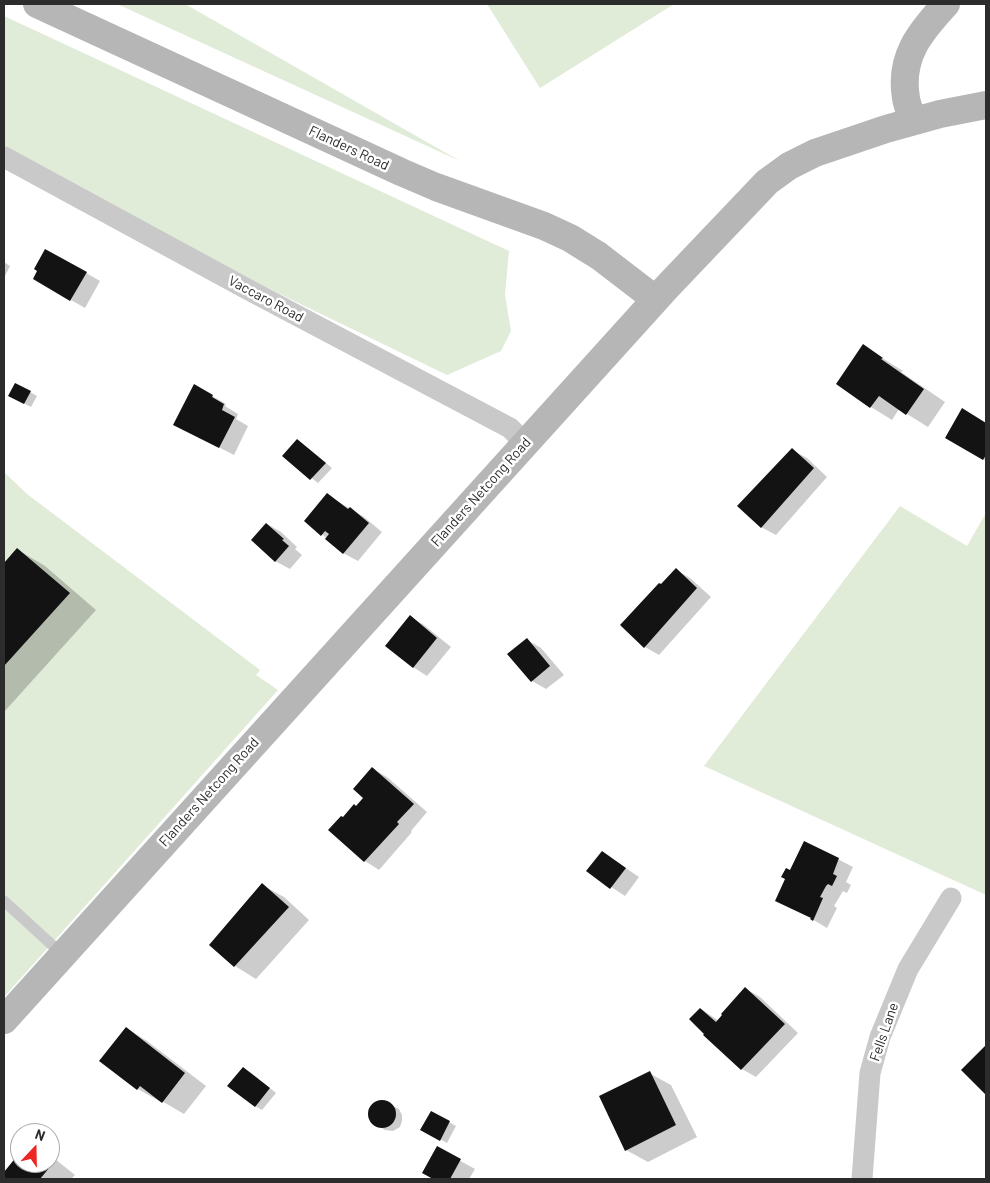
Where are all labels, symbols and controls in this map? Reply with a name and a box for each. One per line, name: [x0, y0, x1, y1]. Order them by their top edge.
street label: Flanders Road: [306, 122, 392, 174]
street label: Vaccaro Road: [225, 272, 307, 326]
street label: Flanders Netcong Road: [428, 434, 534, 550]
street label: Flanders Netcong Road: [156, 734, 262, 850]
street label: Fells Lane: [866, 1001, 902, 1063]
north arrow: [10, 1123, 60, 1173]
text: N: [33, 1125, 48, 1144]

